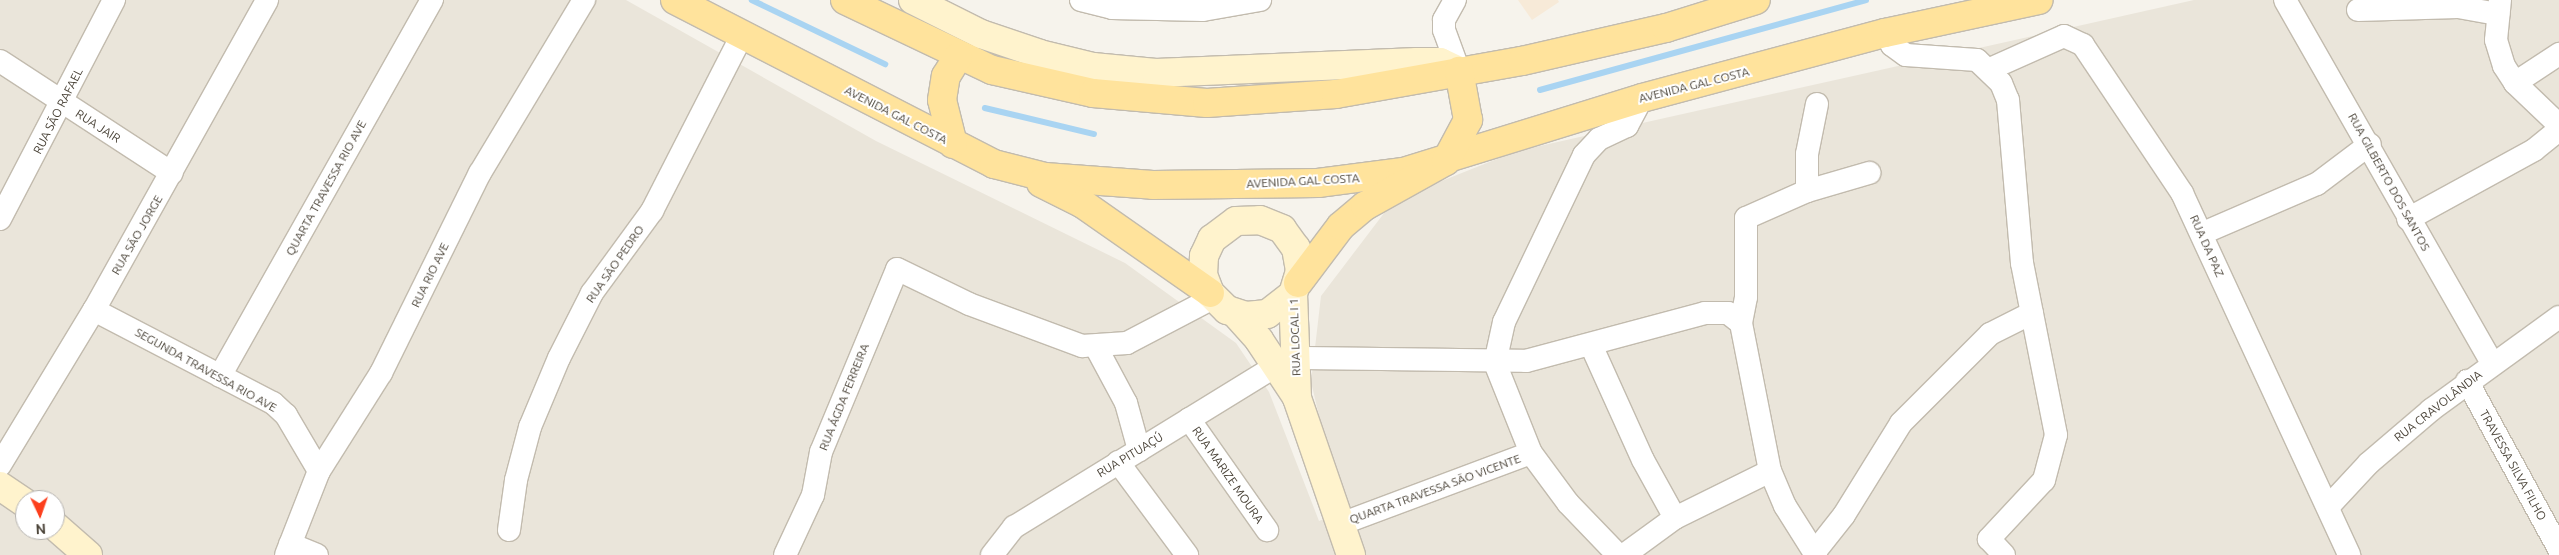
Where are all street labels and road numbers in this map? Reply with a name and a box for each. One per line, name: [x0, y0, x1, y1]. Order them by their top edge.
street label: AVENIDA GAL COSTA: [1637, 64, 1751, 106]
street label: RUA SÃO RAFAEL: [30, 66, 86, 156]
street label: AVENIDA GAL COSTA: [842, 83, 950, 147]
street label: RUA JAIR: [73, 106, 123, 146]
street label: RUA GILBERTO DOS SANTOS: [2345, 111, 2433, 253]
street label: QUARTA TRAVESSA RIO AVE: [283, 118, 369, 258]
street label: AVENIDA GAL COSTA: [1246, 171, 1360, 191]
street label: RUA SÃO JORGE: [108, 193, 166, 277]
street label: RUA DA PAZ: [2187, 213, 2227, 279]
street label: RUA SÃO PEDRO: [583, 222, 647, 306]
street label: RUA RIO AVE: [408, 240, 452, 310]
street label: RUA LOCAL I 1: [1286, 298, 1304, 376]
street label: SEGUNDA TRAVESSA RIO AVE: [133, 325, 279, 415]
street label: RUA ÁGDA FERREIRA: [816, 341, 872, 453]
street label: RUA CRAVOLÂNDIA: [2391, 367, 2485, 445]
street label: TRAVESSA SILVA FILHO: [2477, 407, 2549, 523]
street label: RUA MARIZE MOURA: [1189, 424, 1267, 526]
street label: RUA PITUAÇÚ: [1094, 430, 1166, 480]
street label: QUARTA TRAVESSA SÃO VICENTE: [1347, 451, 1523, 527]

